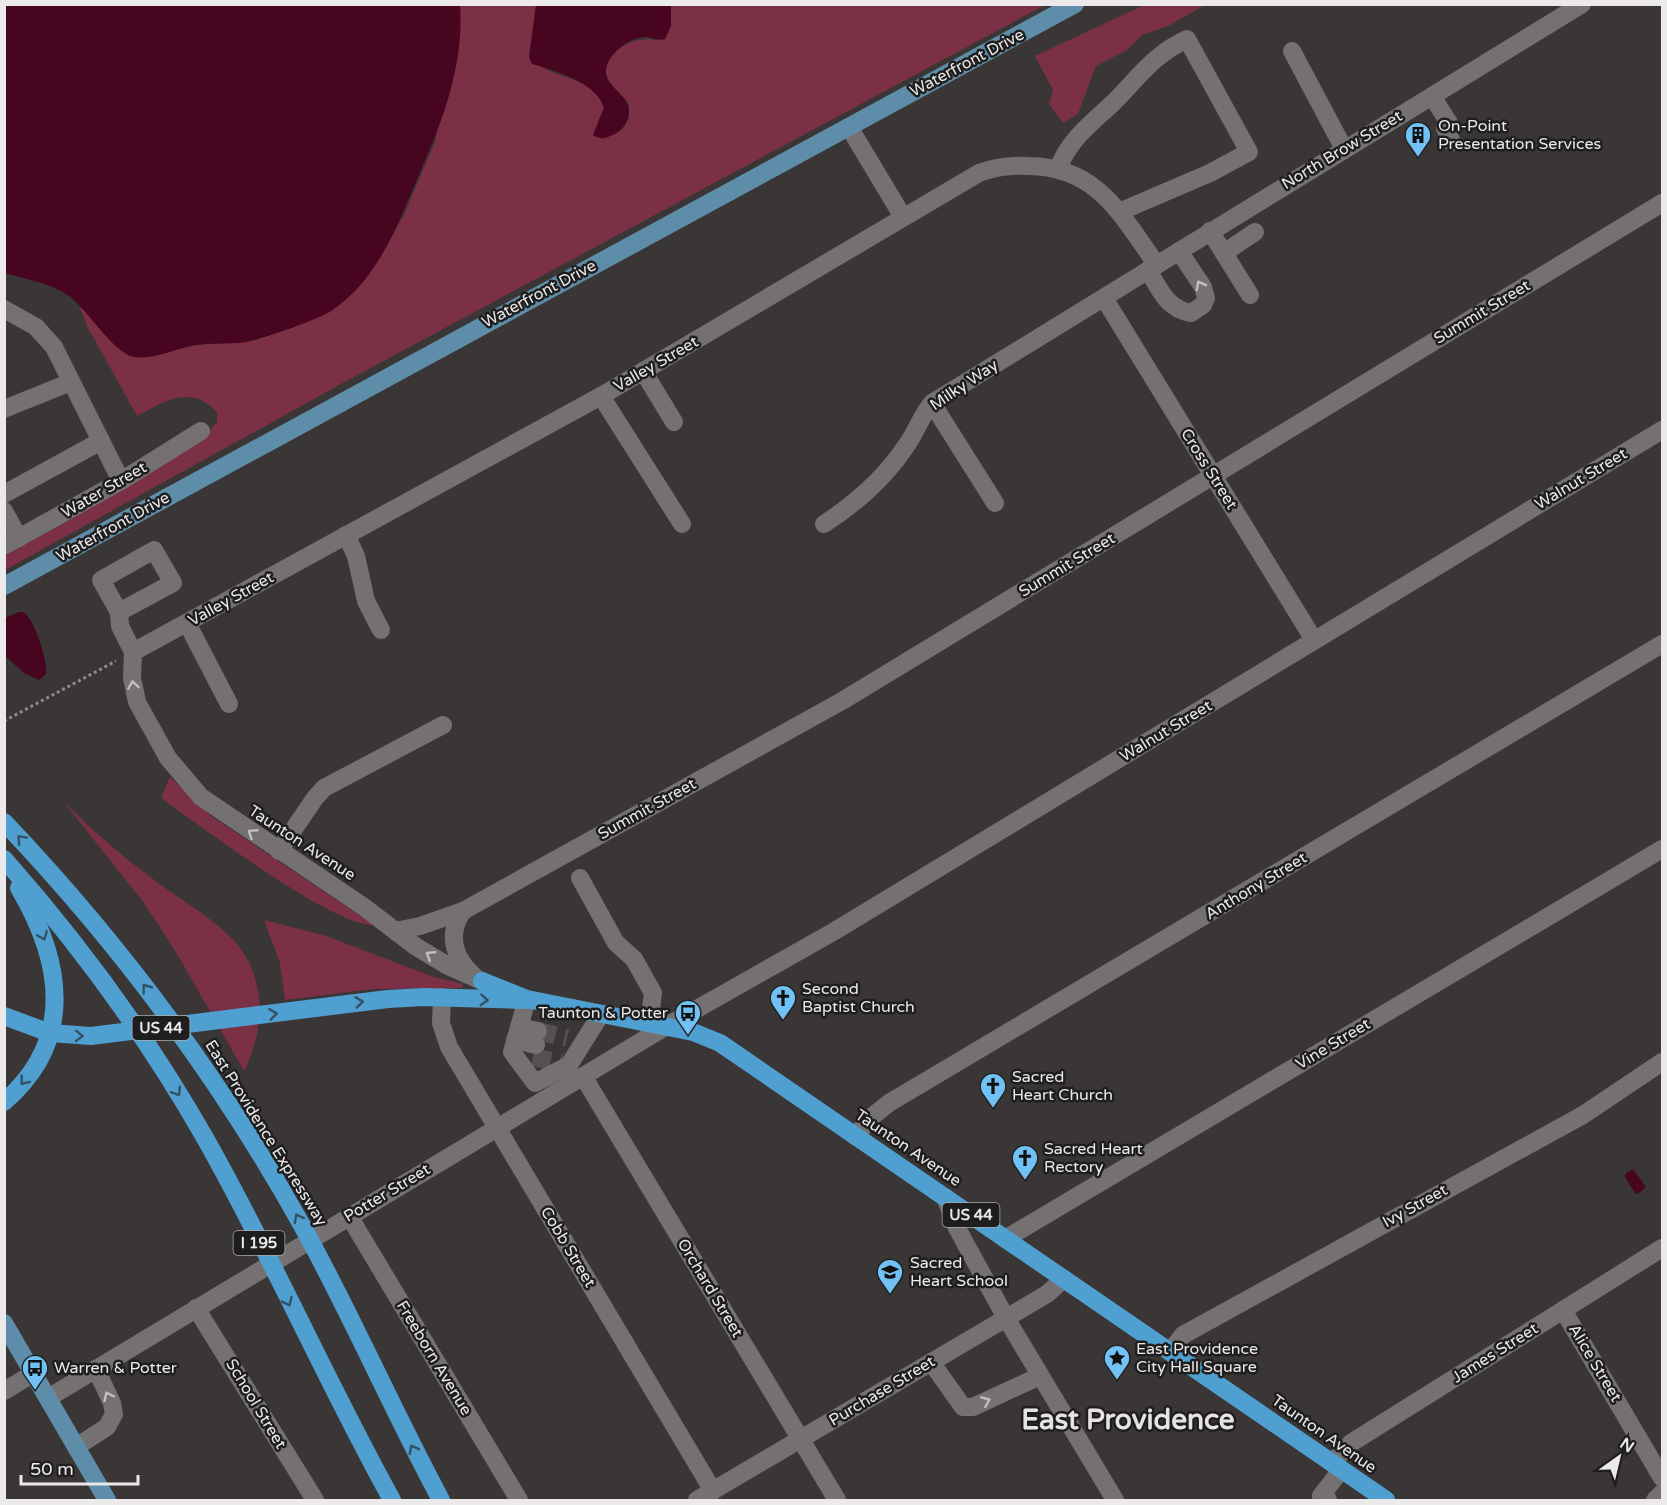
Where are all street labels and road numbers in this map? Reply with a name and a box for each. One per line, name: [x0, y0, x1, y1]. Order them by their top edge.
street label: Waterfront Drive: [906, 24, 1028, 102]
street label: North Brow Street: [1278, 106, 1406, 194]
street label: Waterfront Drive: [478, 255, 600, 333]
street label: Summit Street: [1430, 275, 1534, 349]
street label: Valley Street: [610, 332, 702, 396]
street label: Milky Way: [926, 355, 1002, 415]
street label: Cross Street: [1176, 425, 1242, 513]
street label: Walnut Street: [1531, 444, 1631, 514]
street label: Water Street: [58, 457, 150, 523]
street label: Waterfront Drive: [53, 488, 173, 566]
street label: Summit Street: [1015, 528, 1119, 602]
street label: Valley Street: [185, 567, 277, 631]
street label: Walnut Street: [1116, 696, 1216, 766]
street label: Summit Street: [595, 774, 699, 844]
street label: Taunton Avenue: [245, 801, 359, 885]
street label: Anthony Street: [1202, 848, 1310, 924]
street label: Vine Street: [1292, 1014, 1374, 1074]
road number: US 44: [132, 1016, 190, 1040]
street label: East Providence Expressway: [200, 1036, 332, 1230]
street label: Taunton Avenue: [851, 1105, 965, 1191]
street label: Potter Street: [340, 1159, 434, 1227]
street label: Ivy Street: [1379, 1180, 1451, 1232]
street label: Cobb Street: [536, 1203, 600, 1291]
road number: US 44: [942, 1203, 1000, 1227]
road number: I 195: [234, 1231, 284, 1255]
street label: Orchard Street: [673, 1235, 747, 1341]
street label: Freeborn Avenue: [392, 1297, 476, 1419]
street label: James Street: [1448, 1319, 1542, 1387]
street label: Alice Street: [1564, 1320, 1626, 1406]
street label: Purchase Street: [825, 1351, 939, 1431]
street label: School Street: [221, 1355, 291, 1453]
street label: Taunton Avenue: [1268, 1390, 1380, 1478]

